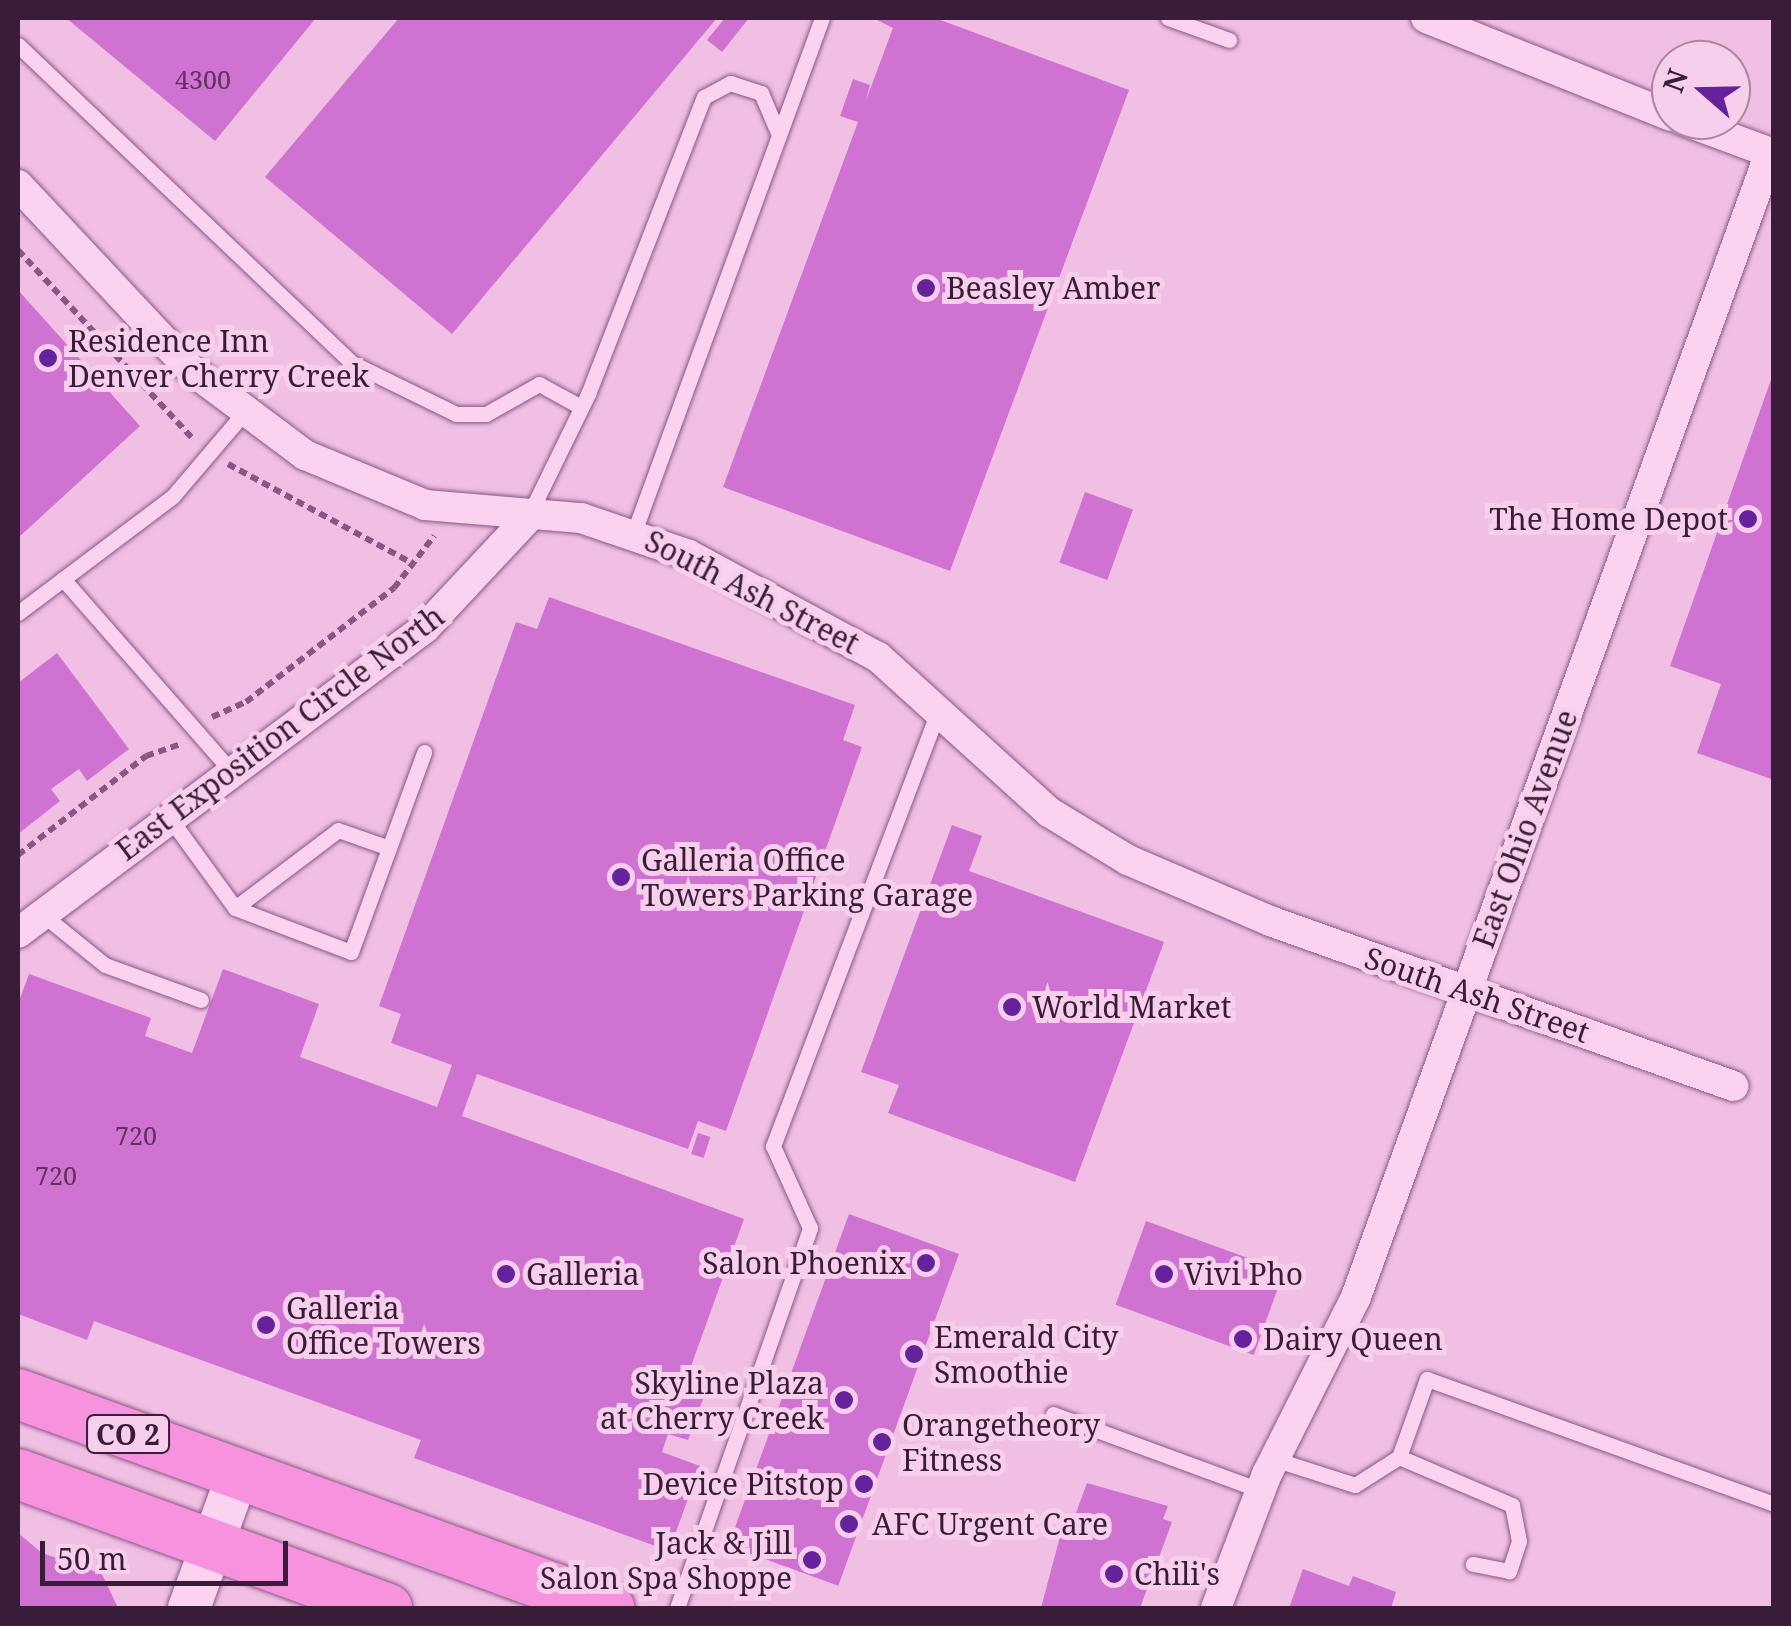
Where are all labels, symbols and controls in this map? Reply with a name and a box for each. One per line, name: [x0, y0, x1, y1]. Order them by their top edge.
north arrow: [1651, 40, 1751, 140]
house number: 4300: [175, 64, 231, 94]
text: N: [1653, 64, 1696, 97]
place label: Beasley Amber: [946, 270, 1160, 306]
marker: Beasley Amber: [915, 277, 937, 299]
place label: Residence Inn Denver Cherry Creek: [68, 323, 369, 394]
marker: Residence Inn Denver Cherry Creek: [37, 347, 59, 369]
place label: The Home Depot: [1489, 501, 1728, 537]
marker: The Home Depot: [1737, 508, 1759, 530]
street label: South Ash Street: [639, 523, 865, 661]
street label: East Exposition Circle North: [109, 598, 451, 868]
street label: East Ohio Avenue: [1465, 705, 1585, 953]
place label: Galleria Office Towers Parking Garage: [641, 842, 973, 912]
marker: Galleria Office Towers Parking Garage: [610, 866, 632, 888]
street label: South Ash Street: [1360, 940, 1594, 1050]
place label: World Market: [1032, 989, 1231, 1025]
marker: World Market: [1001, 996, 1023, 1018]
house number: 720: [115, 1120, 157, 1150]
house number: 720: [35, 1160, 77, 1190]
place label: Salon Phoenix: [702, 1245, 906, 1281]
marker: Salon Phoenix: [915, 1252, 937, 1274]
place label: Galleria: [526, 1256, 640, 1292]
place label: Vivi Pho: [1184, 1256, 1303, 1292]
marker: Galleria: [495, 1263, 517, 1285]
marker: Vivi Pho: [1153, 1263, 1175, 1285]
place label: Galleria Office Towers: [286, 1290, 481, 1360]
marker: Galleria Office Towers: [255, 1314, 277, 1336]
place label: Emerald City Smoothie: [934, 1319, 1119, 1390]
place label: Dairy Queen: [1263, 1321, 1443, 1357]
marker: Dairy Queen: [1232, 1328, 1254, 1350]
marker: Emerald City Smoothie: [903, 1343, 925, 1365]
place label: Skyline Plaza at Cherry Creek: [600, 1365, 824, 1436]
marker: Skyline Plaza at Cherry Creek: [833, 1389, 855, 1411]
place label: Orangetheory Fitness: [902, 1407, 1100, 1478]
road number: CO 2: [86, 1411, 170, 1457]
marker: Orangetheory Fitness: [871, 1431, 893, 1453]
place label: Device Pitstop: [642, 1466, 844, 1502]
marker: Device Pitstop: [853, 1473, 875, 1495]
place label: AFC Urgent Care: [872, 1506, 1108, 1542]
marker: AFC Urgent Care: [836, 1511, 862, 1537]
scale bar: [45, 1521, 292, 1583]
place label: Jack & Jill Salon Spa Shoppe: [540, 1525, 792, 1596]
text: 50 m: [57, 1538, 127, 1579]
marker: Jack & Jill Salon Spa Shoppe: [801, 1549, 823, 1571]
place label: Chili's: [1134, 1556, 1220, 1592]
marker: Chili's: [1103, 1563, 1125, 1585]

